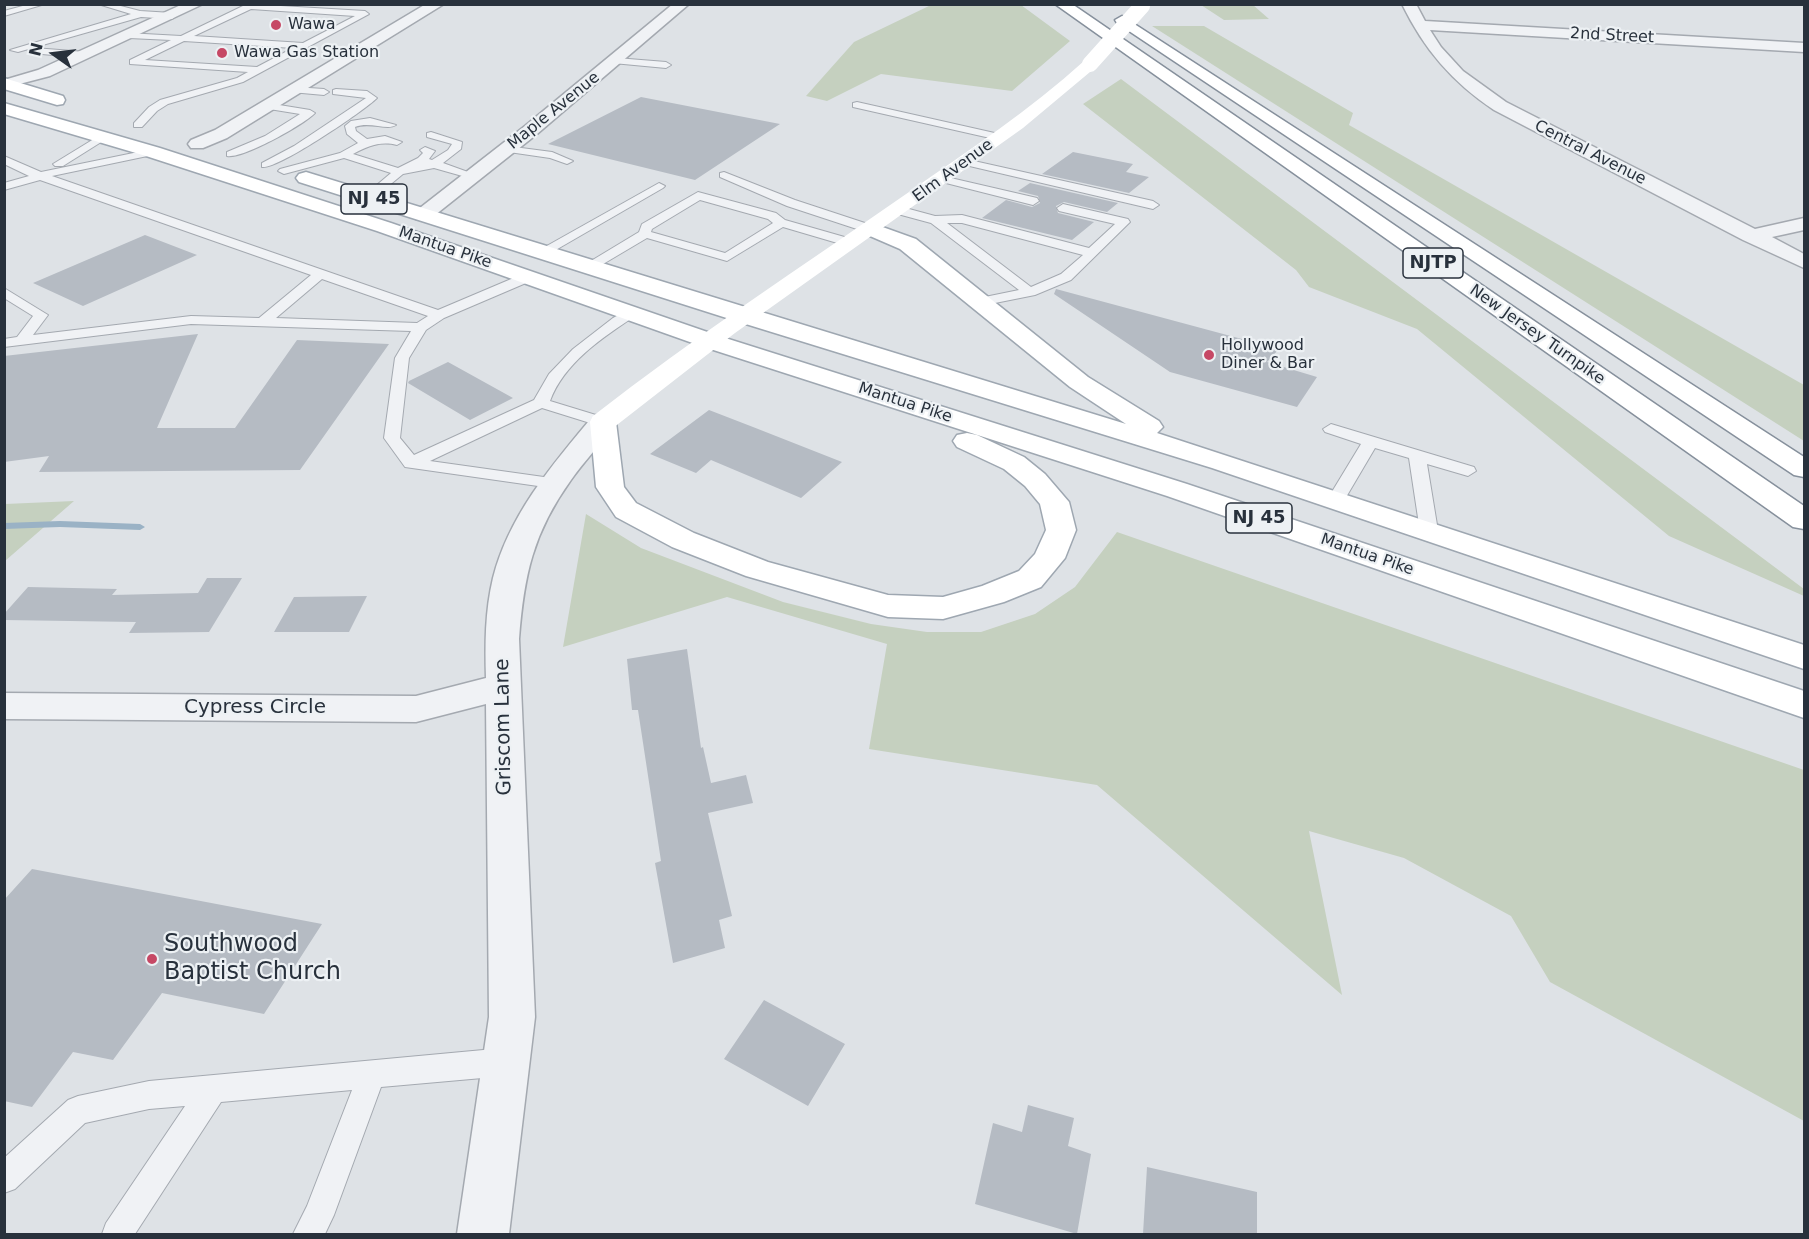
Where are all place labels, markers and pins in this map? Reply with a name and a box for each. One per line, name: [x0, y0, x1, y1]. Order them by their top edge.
place label: Wawa: [288, 15, 335, 35]
marker: Wawa: [269, 18, 283, 32]
place label: Wawa Gas Station: [234, 43, 379, 63]
marker: Wawa Gas Station: [215, 46, 229, 60]
place label: Hollywood Diner & Bar: [1221, 336, 1314, 374]
marker: Hollywood Diner & Bar: [1202, 348, 1216, 362]
place label: Southwood Baptist Church: [164, 931, 341, 987]
marker: Southwood Baptist Church: [145, 952, 159, 966]

